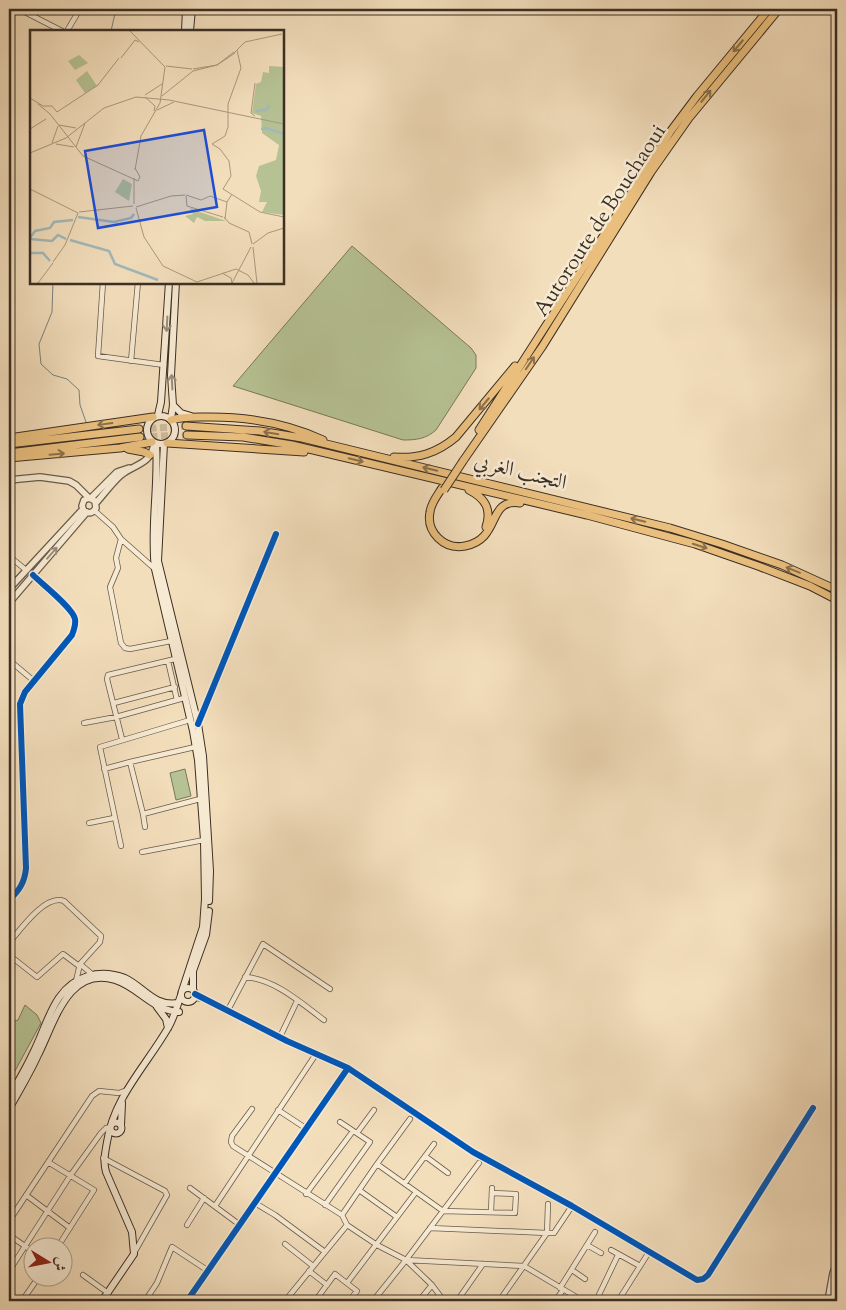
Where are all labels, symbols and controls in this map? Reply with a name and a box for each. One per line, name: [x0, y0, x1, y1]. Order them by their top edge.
inset map: [30, 30, 284, 284]
one-way arrow: [732, 39, 743, 52]
one-way arrow: [701, 90, 712, 103]
street label: Autoroute de Bouchaoui: [528, 119, 674, 323]
one-way arrow: [162, 316, 171, 332]
one-way arrow: [525, 356, 536, 370]
one-way arrow: [167, 375, 176, 391]
one-way arrow: [478, 397, 490, 410]
one-way arrow: [97, 419, 113, 429]
one-way arrow: [264, 428, 280, 438]
street label: التجنب الغربي: [470, 447, 570, 499]
one-way arrow: [49, 449, 65, 459]
one-way arrow: [347, 456, 363, 465]
one-way arrow: [422, 464, 438, 473]
one-way arrow: [631, 515, 647, 524]
one-way arrow: [691, 542, 707, 551]
one-way arrow: [46, 546, 58, 559]
one-way arrow: [786, 564, 801, 574]
north arrow: [22, 1238, 72, 1288]
text: ش: [48, 1255, 70, 1273]

